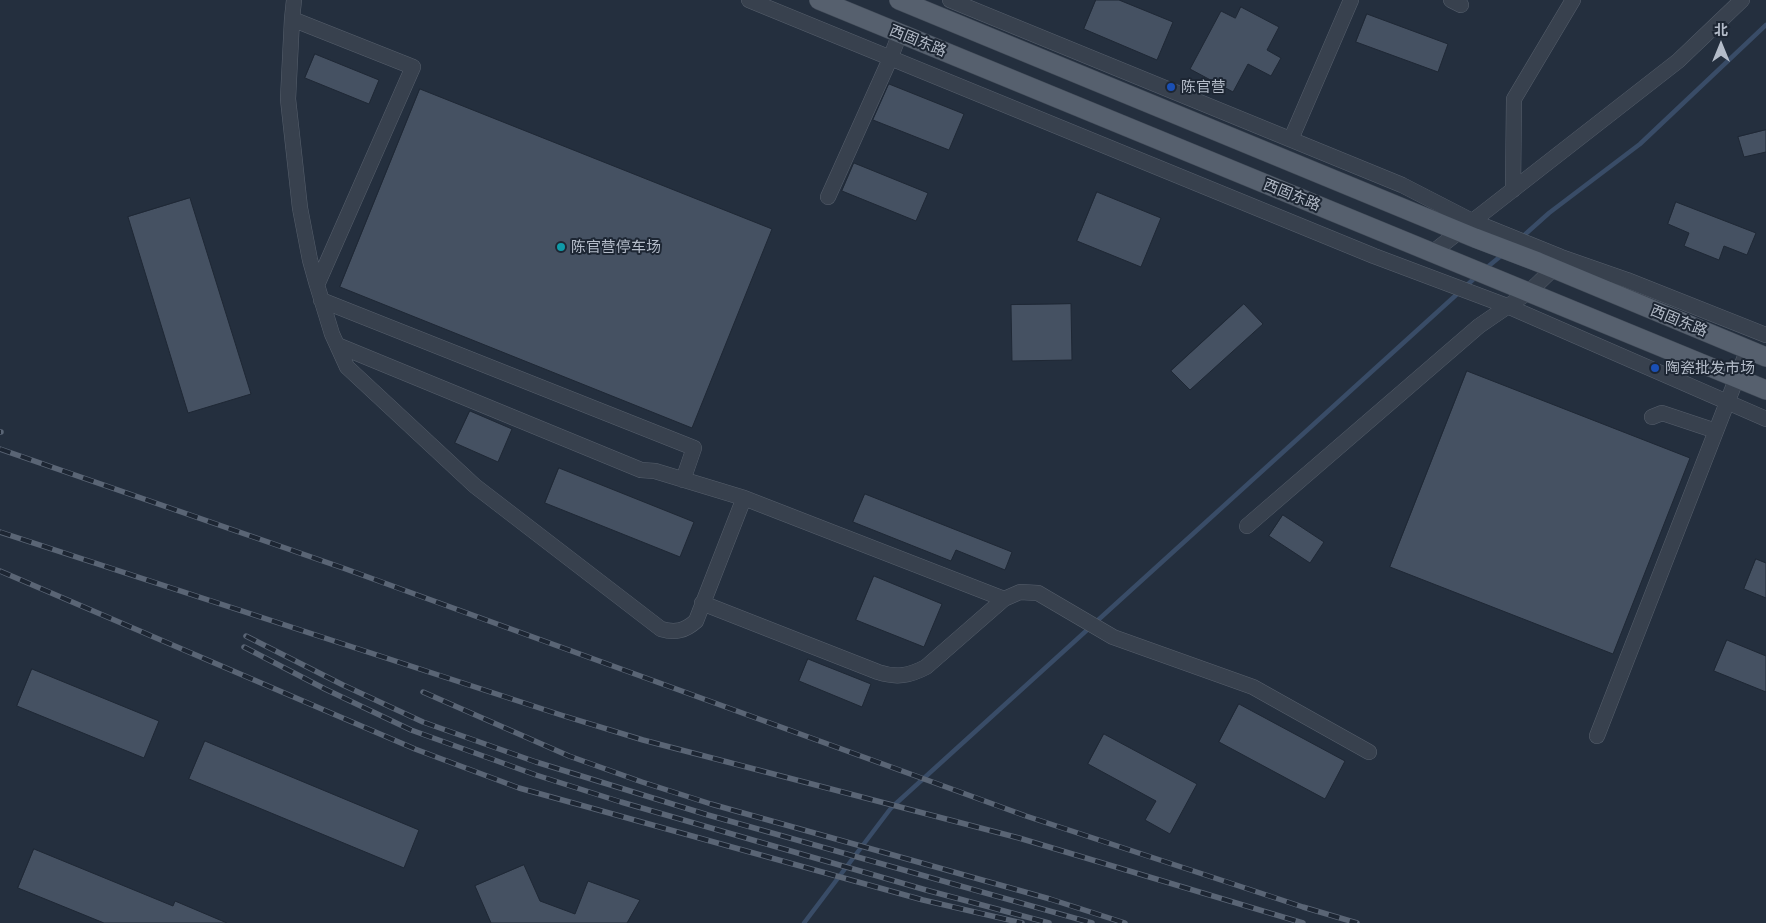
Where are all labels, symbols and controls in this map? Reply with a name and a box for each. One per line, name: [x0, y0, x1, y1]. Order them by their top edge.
north arrow: [1696, 20, 1746, 70]
street label: 西固东路: [887, 21, 949, 61]
text: 北: [1714, 21, 1728, 38]
place label: 陈官营: [1181, 78, 1226, 96]
marker: 陈官营: [1165, 81, 1177, 93]
street label: 西固东路: [1261, 175, 1323, 215]
place label: 陈官营停车场: [571, 238, 661, 256]
marker: 陈官营停车场: [555, 241, 567, 253]
street label: 西固东路: [1648, 301, 1710, 341]
place label: 陶瓷批发市场: [1665, 359, 1755, 377]
marker: 陶瓷批发市场: [1649, 362, 1661, 374]

